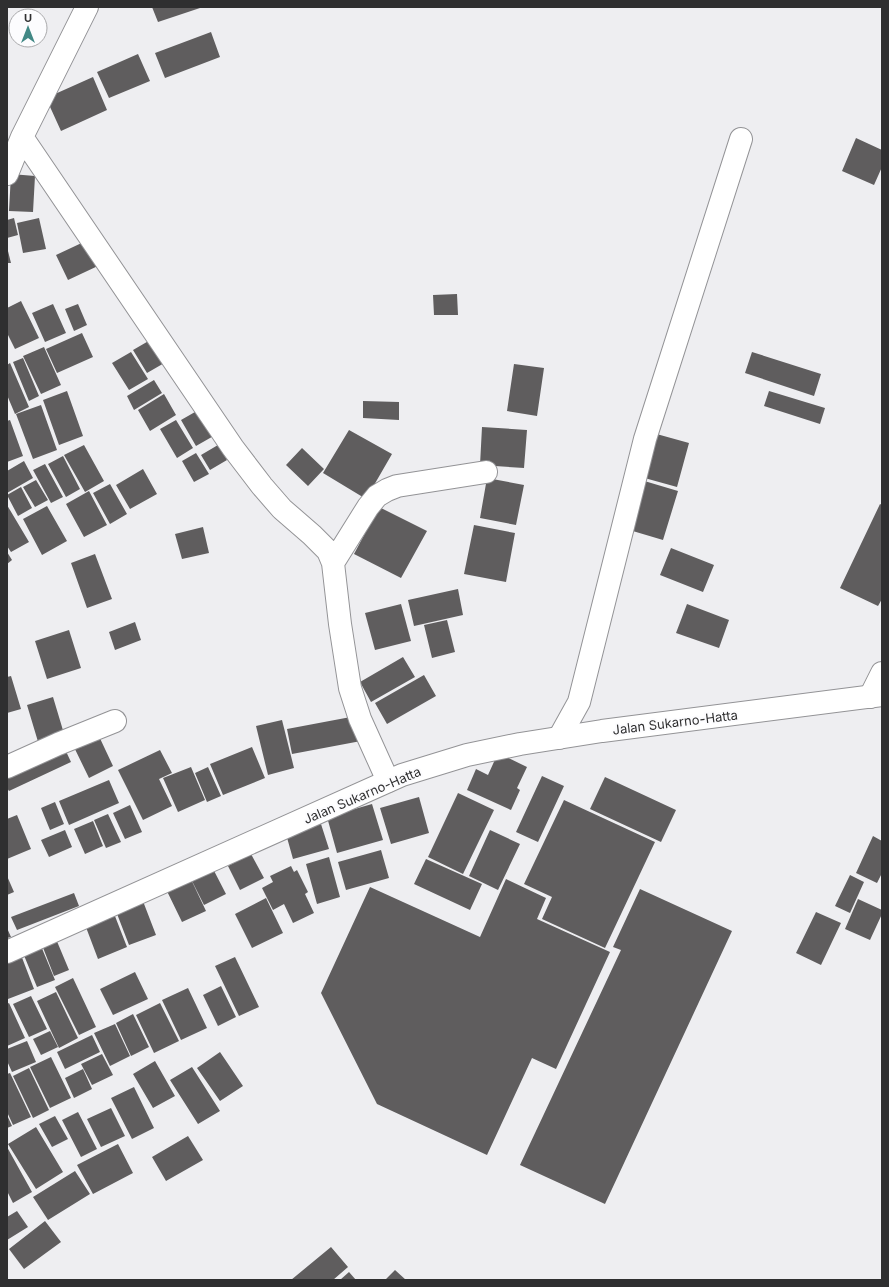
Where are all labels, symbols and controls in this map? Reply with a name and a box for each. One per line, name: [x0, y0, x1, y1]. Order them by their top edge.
north arrow: [8, 8, 48, 48]
text: U: [24, 11, 32, 25]
street label: Jalan Sukarno-Hatta: [611, 706, 739, 738]
street label: Jalan Sukarno-Hatta: [301, 763, 423, 827]

